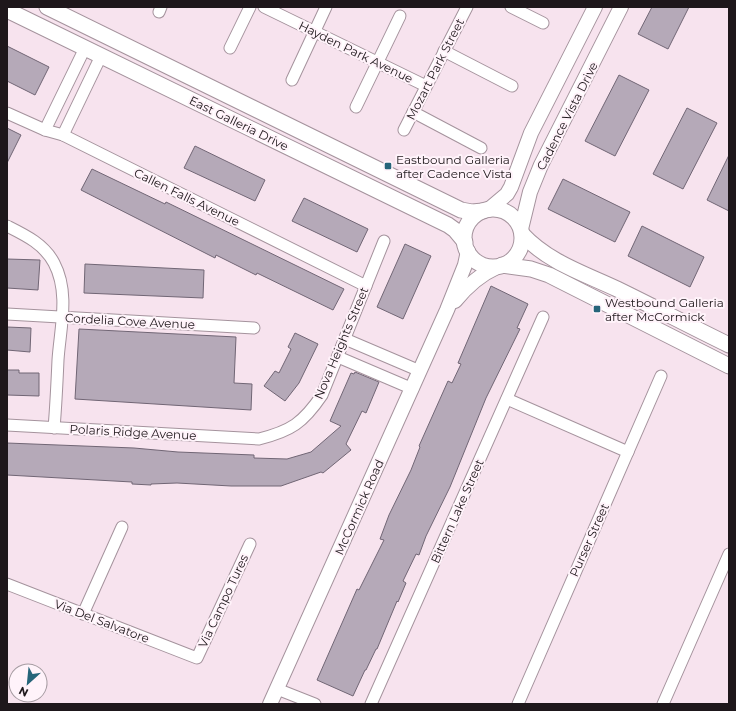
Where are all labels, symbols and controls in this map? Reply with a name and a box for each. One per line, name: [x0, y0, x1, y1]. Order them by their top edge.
street label: Mozart Park Street: [403, 16, 467, 122]
street label: Hayden Park Avenue: [296, 18, 416, 86]
street label: Cadence Vista Drive: [533, 59, 601, 173]
street label: East Galleria Drive: [187, 92, 291, 154]
place label: Eastbound Galleria after Cadence Vista: [396, 152, 512, 181]
marker: Eastbound Galleria after Cadence Vista: [383, 161, 393, 171]
street label: Callen Falls Avenue: [132, 165, 242, 229]
street label: Nova Heights Street: [311, 285, 371, 401]
place label: Westbound Galleria after McCormick: [605, 295, 724, 324]
marker: Westbound Galleria after McCormick: [592, 304, 602, 314]
street label: Cordelia Cove Avenue: [65, 310, 195, 332]
street label: Polaris Ridge Avenue: [69, 421, 197, 443]
street label: Bittern Lake Street: [427, 456, 487, 565]
street label: McCormick Road: [331, 457, 387, 557]
street label: Purser Street: [566, 501, 612, 579]
street label: Via Campo Tures: [195, 552, 251, 650]
street label: Via Del Salvatore: [53, 596, 151, 646]
north arrow: [8, 663, 48, 703]
text: N: [16, 684, 31, 700]

